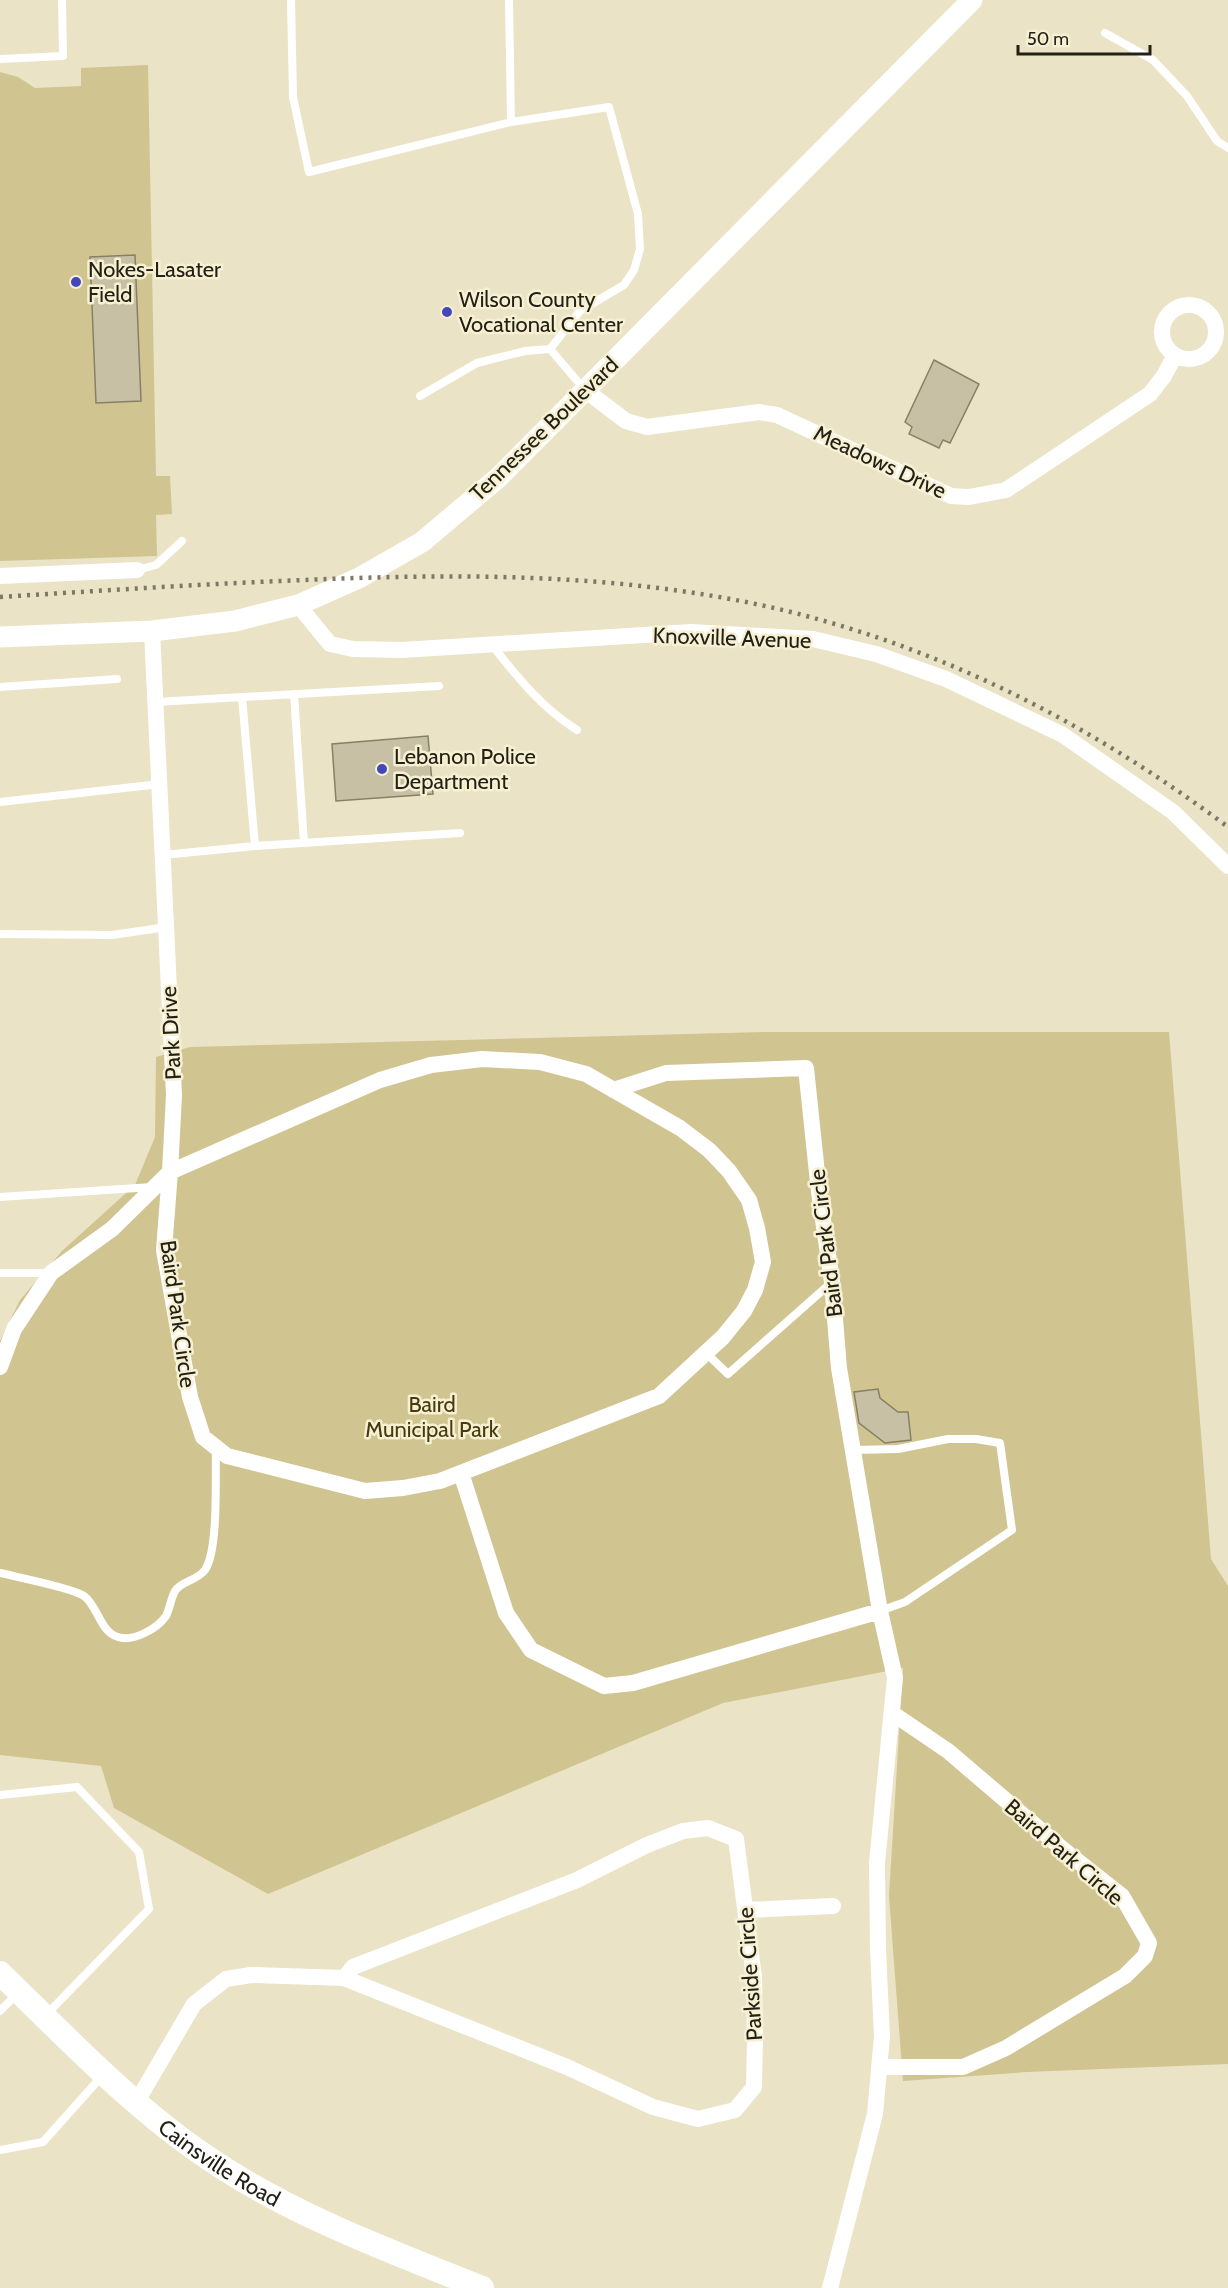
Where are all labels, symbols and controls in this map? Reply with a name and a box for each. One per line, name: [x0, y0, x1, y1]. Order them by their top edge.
scale bar: [1018, 18, 1150, 56]
text: 50 m: [1027, 28, 1069, 50]
place label: Nokes-Lasater Field: [88, 256, 221, 308]
marker: Nokes-Lasater Field: [69, 275, 83, 289]
place label: Wilson County Vocational Center: [459, 286, 623, 338]
marker: Wilson County Vocational Center: [440, 305, 454, 319]
street label: Tennessee Boulevard: [464, 351, 624, 507]
street label: Meadows Drive: [810, 420, 950, 504]
street label: Knoxville Avenue: [652, 622, 812, 654]
place label: Lebanon Police Department: [394, 743, 536, 795]
marker: Lebanon Police Department: [375, 762, 389, 776]
street label: Park Drive: [155, 985, 187, 1081]
street label: Baird Park Circle: [804, 1168, 848, 1318]
street label: Baird Park Circle: [154, 1239, 202, 1389]
park label: Baird Municipal Park: [365, 1391, 499, 1443]
street label: Baird Park Circle: [999, 1793, 1129, 1911]
street label: Parkside Circle: [732, 1906, 768, 2042]
street label: Cainsville Road: [153, 2113, 285, 2212]

